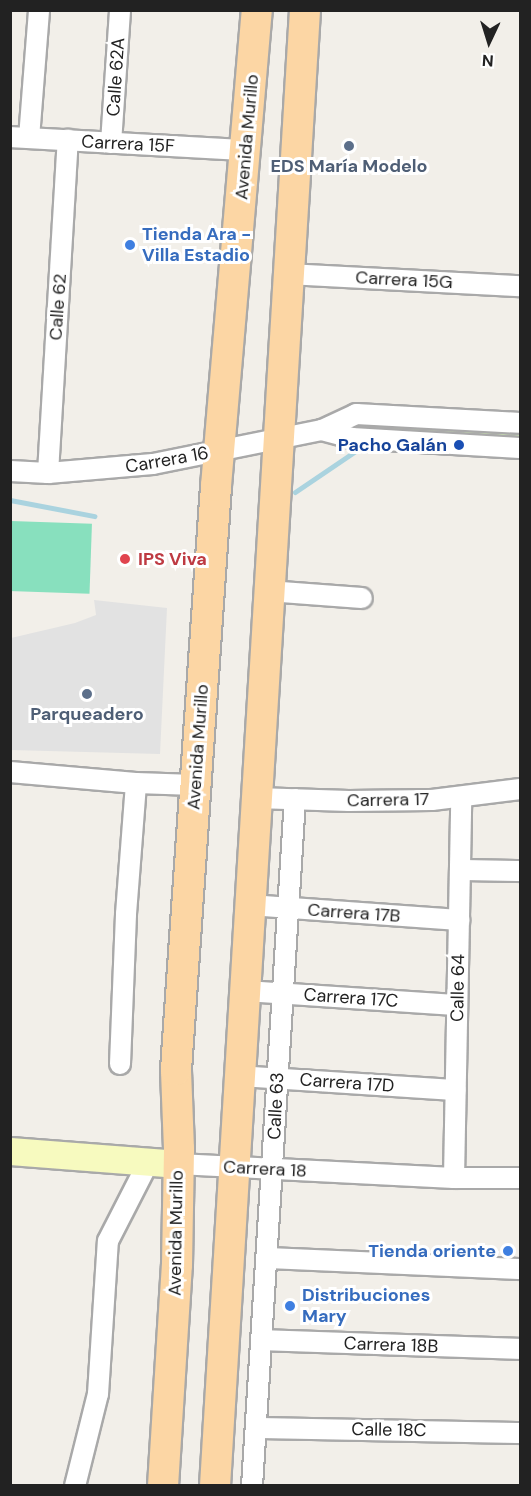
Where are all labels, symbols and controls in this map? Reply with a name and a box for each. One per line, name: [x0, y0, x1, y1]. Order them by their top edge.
north arrow: [459, 12, 519, 72]
street label: Calle 62A: [102, 37, 130, 117]
text: N: [481, 50, 494, 71]
street label: Avenida Murillo: [231, 73, 263, 201]
street label: Carrera 15F: [81, 131, 175, 157]
marker: EDS María Modelo: [342, 139, 356, 153]
place label: EDS María Modelo: [270, 155, 428, 177]
place label: Tienda Ara - Villa Estadio: [142, 224, 251, 266]
marker: Tienda Ara - Villa Estadio: [123, 238, 137, 252]
street label: Carrera 15G: [355, 267, 453, 293]
street label: Calle 62: [45, 273, 71, 341]
place label: Pacho Galán: [338, 434, 447, 456]
marker: Pacho Galán: [452, 438, 466, 452]
street label: Carrera 16: [124, 442, 210, 478]
place label: IPS Viva: [138, 548, 207, 570]
marker: IPS Viva: [116, 550, 134, 568]
street label: Avenida Murillo: [183, 683, 213, 811]
marker: Parqueadero: [80, 687, 94, 701]
place label: Parqueadero: [30, 703, 144, 725]
street label: Carrera 17: [347, 788, 429, 812]
street label: Carrera 17B: [307, 899, 401, 927]
street label: Calle 64: [447, 954, 469, 1022]
street label: Carrera 17C: [303, 984, 399, 1012]
street label: Carrera 17D: [299, 1069, 395, 1097]
street label: Calle 63: [263, 1072, 289, 1140]
street label: Carrera 18: [223, 1156, 307, 1182]
street label: Avenida Murillo: [164, 1170, 188, 1296]
place label: Tienda oriente: [368, 1240, 496, 1262]
marker: Tienda oriente: [501, 1244, 515, 1258]
place label: Distribuciones Mary: [302, 1285, 430, 1328]
marker: Distribuciones Mary: [283, 1299, 297, 1313]
street label: Carrera 18B: [343, 1333, 439, 1357]
street label: Calle 18C: [351, 1419, 427, 1441]

